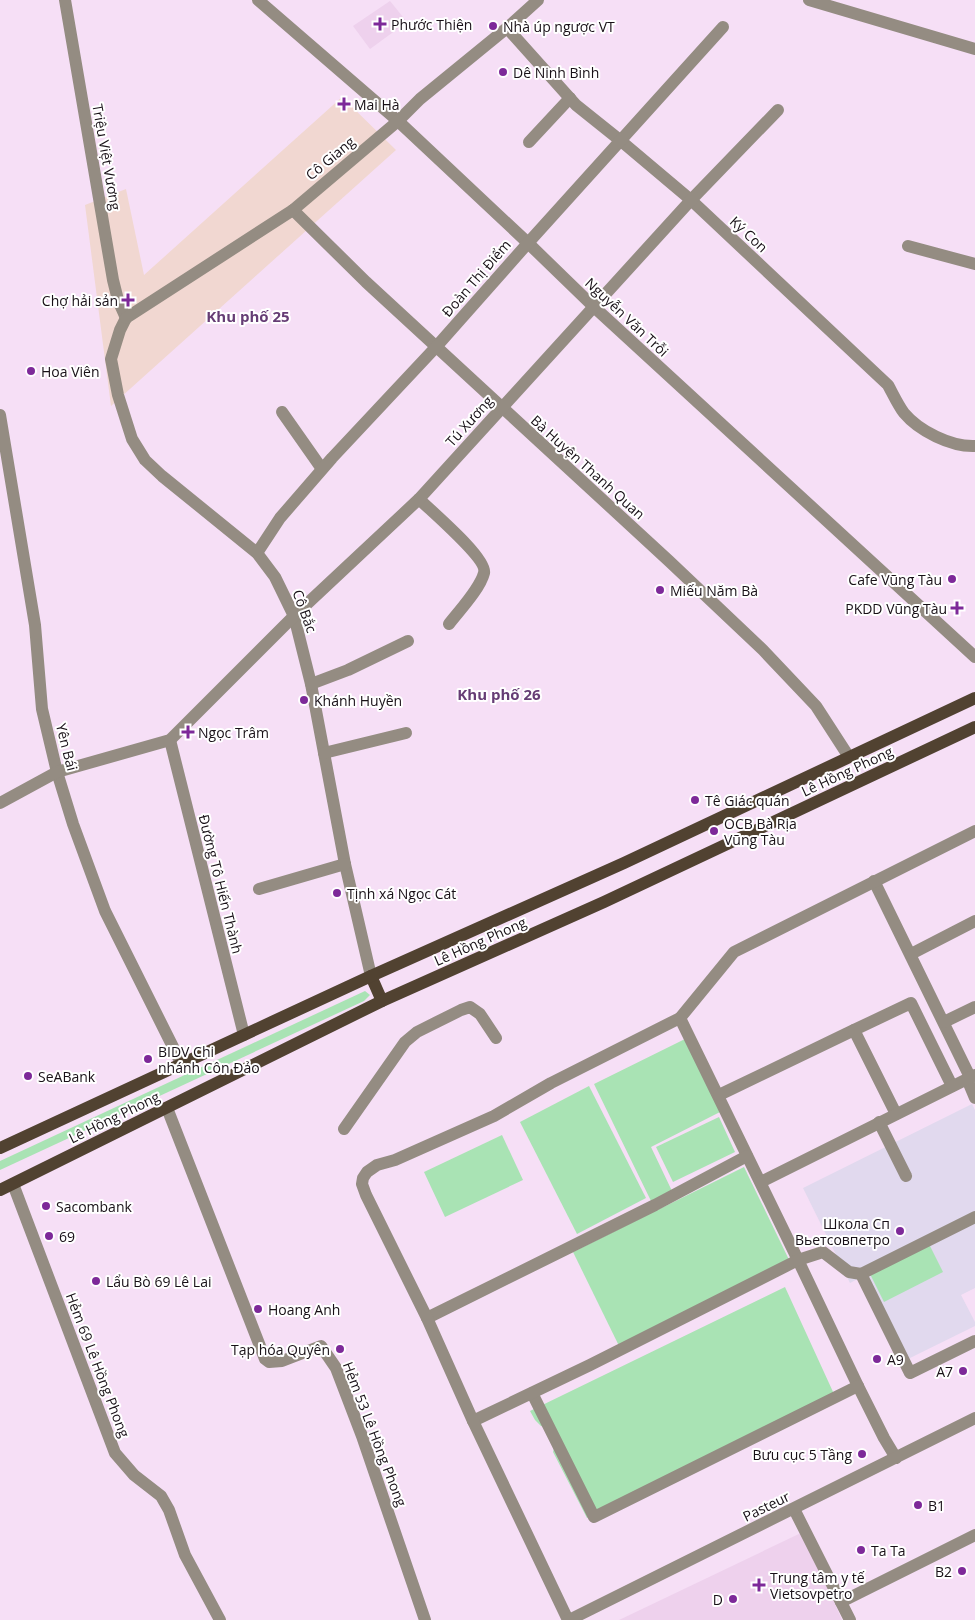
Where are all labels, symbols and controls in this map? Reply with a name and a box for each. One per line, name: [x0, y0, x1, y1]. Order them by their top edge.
place label: Phước Thiện: [391, 15, 472, 34]
marker: Phước Thiện: [373, 17, 387, 31]
place label: Nhà úp ngược VT: [503, 17, 615, 36]
marker: Nhà úp ngược VT: [487, 20, 499, 32]
place label: Dê Ninh Bình: [513, 63, 599, 82]
marker: Dê Ninh Bình: [497, 66, 509, 78]
place label: Mai Hà: [354, 95, 400, 114]
marker: Mai Hà: [338, 98, 350, 110]
street label: Triệu Việt Vương: [88, 102, 126, 212]
street label: Cô Giang: [301, 132, 359, 184]
street label: Ký Con: [726, 212, 772, 256]
street label: Đoàn Thị Điểm: [437, 235, 515, 321]
street label: Nguyễn Văn Trỗi: [581, 273, 673, 361]
place label: Chợ hải sản: [42, 291, 118, 310]
marker: Chợ hải sản: [122, 294, 134, 306]
district label: Khu phố 25: [206, 306, 290, 326]
place label: Hoa Viên: [41, 362, 100, 381]
marker: Hoa Viên: [25, 365, 37, 377]
street label: Tú Xương: [441, 391, 497, 450]
street label: Bà Huyện Thanh Quan: [527, 411, 649, 523]
place label: Cafe Vũng Tàu: [848, 570, 942, 589]
marker: Cafe Vũng Tàu: [946, 573, 958, 585]
place label: Miếu Năm Bà: [670, 581, 758, 600]
marker: Miếu Năm Bà: [654, 584, 666, 596]
street label: Cô Bắc: [288, 587, 322, 635]
place label: PKDD Vũng Tàu: [845, 599, 947, 618]
marker: PKDD Vũng Tàu: [951, 602, 963, 614]
district label: Khu phố 26: [457, 684, 541, 704]
place label: Khánh Huyền: [314, 691, 402, 710]
marker: Khánh Huyền: [298, 694, 310, 706]
street label: Yên Bái: [52, 721, 82, 773]
place label: Ngọc Trâm: [198, 723, 269, 742]
marker: Ngọc Trâm: [182, 726, 194, 738]
street label: Lê Hồng Phong: [798, 741, 896, 801]
place label: Tê Giác quán: [705, 791, 790, 810]
marker: Tê Giác quán: [689, 794, 701, 806]
street label: Đường Tô Hiến Thành: [195, 812, 247, 956]
place label: OCB Bà Rịa Vũng Tàu: [724, 814, 797, 849]
marker: OCB Bà Rịa Vũng Tàu: [708, 825, 720, 837]
place label: Tịnh xá Ngọc Cát: [347, 884, 456, 903]
marker: Tịnh xá Ngọc Cát: [331, 887, 343, 899]
street label: Lê Hồng Phong: [431, 912, 529, 970]
place label: BIDV Chi nhánh Côn Đảo: [158, 1042, 260, 1077]
marker: BIDV Chi nhánh Côn Đảo: [142, 1053, 154, 1065]
place label: SeABank: [38, 1067, 96, 1086]
marker: SeABank: [22, 1070, 34, 1082]
street label: Lê Hồng Phong: [65, 1087, 163, 1147]
place label: Sacombank: [56, 1197, 132, 1216]
marker: Sacombank: [40, 1200, 52, 1212]
place label: Школа Сп Вьетсовпетро: [795, 1214, 890, 1249]
marker: Школа Сп Вьетсовпетро: [894, 1225, 906, 1237]
place label: 69: [59, 1227, 75, 1246]
marker: 69: [43, 1230, 55, 1242]
place label: Lẩu Bò 69 Lê Lai: [106, 1272, 212, 1291]
marker: Lẩu Bò 69 Lê Lai: [90, 1275, 102, 1287]
street label: Hẻm 69 Lê Hồng Phong: [62, 1290, 135, 1440]
place label: Hoang Anh: [268, 1300, 340, 1319]
marker: Hoang Anh: [252, 1303, 264, 1315]
place label: Tạp hóa Quyên: [231, 1340, 330, 1359]
marker: Tạp hóa Quyên: [334, 1343, 346, 1355]
place label: A9: [887, 1350, 904, 1369]
marker: A9: [871, 1353, 883, 1365]
street label: Hẻm 53 Lê Hồng Phong: [339, 1359, 412, 1509]
place label: A7: [936, 1362, 953, 1381]
marker: A7: [957, 1365, 969, 1377]
place label: Bưu cục 5 Tầng: [753, 1445, 852, 1464]
marker: Bưu cục 5 Tầng: [856, 1448, 868, 1460]
street label: Pasteur: [739, 1486, 793, 1526]
place label: B1: [928, 1496, 945, 1515]
marker: B1: [912, 1499, 924, 1511]
place label: Ta Ta: [871, 1541, 906, 1560]
marker: Ta Ta: [855, 1544, 867, 1556]
place label: B2: [935, 1562, 952, 1581]
marker: B2: [956, 1565, 968, 1577]
place label: Trung tâm y tế Vietsovpetro: [770, 1568, 865, 1603]
marker: Trung tâm y tế Vietsovpetro: [752, 1578, 766, 1592]
place label: D: [713, 1590, 723, 1609]
marker: D: [727, 1593, 739, 1605]

